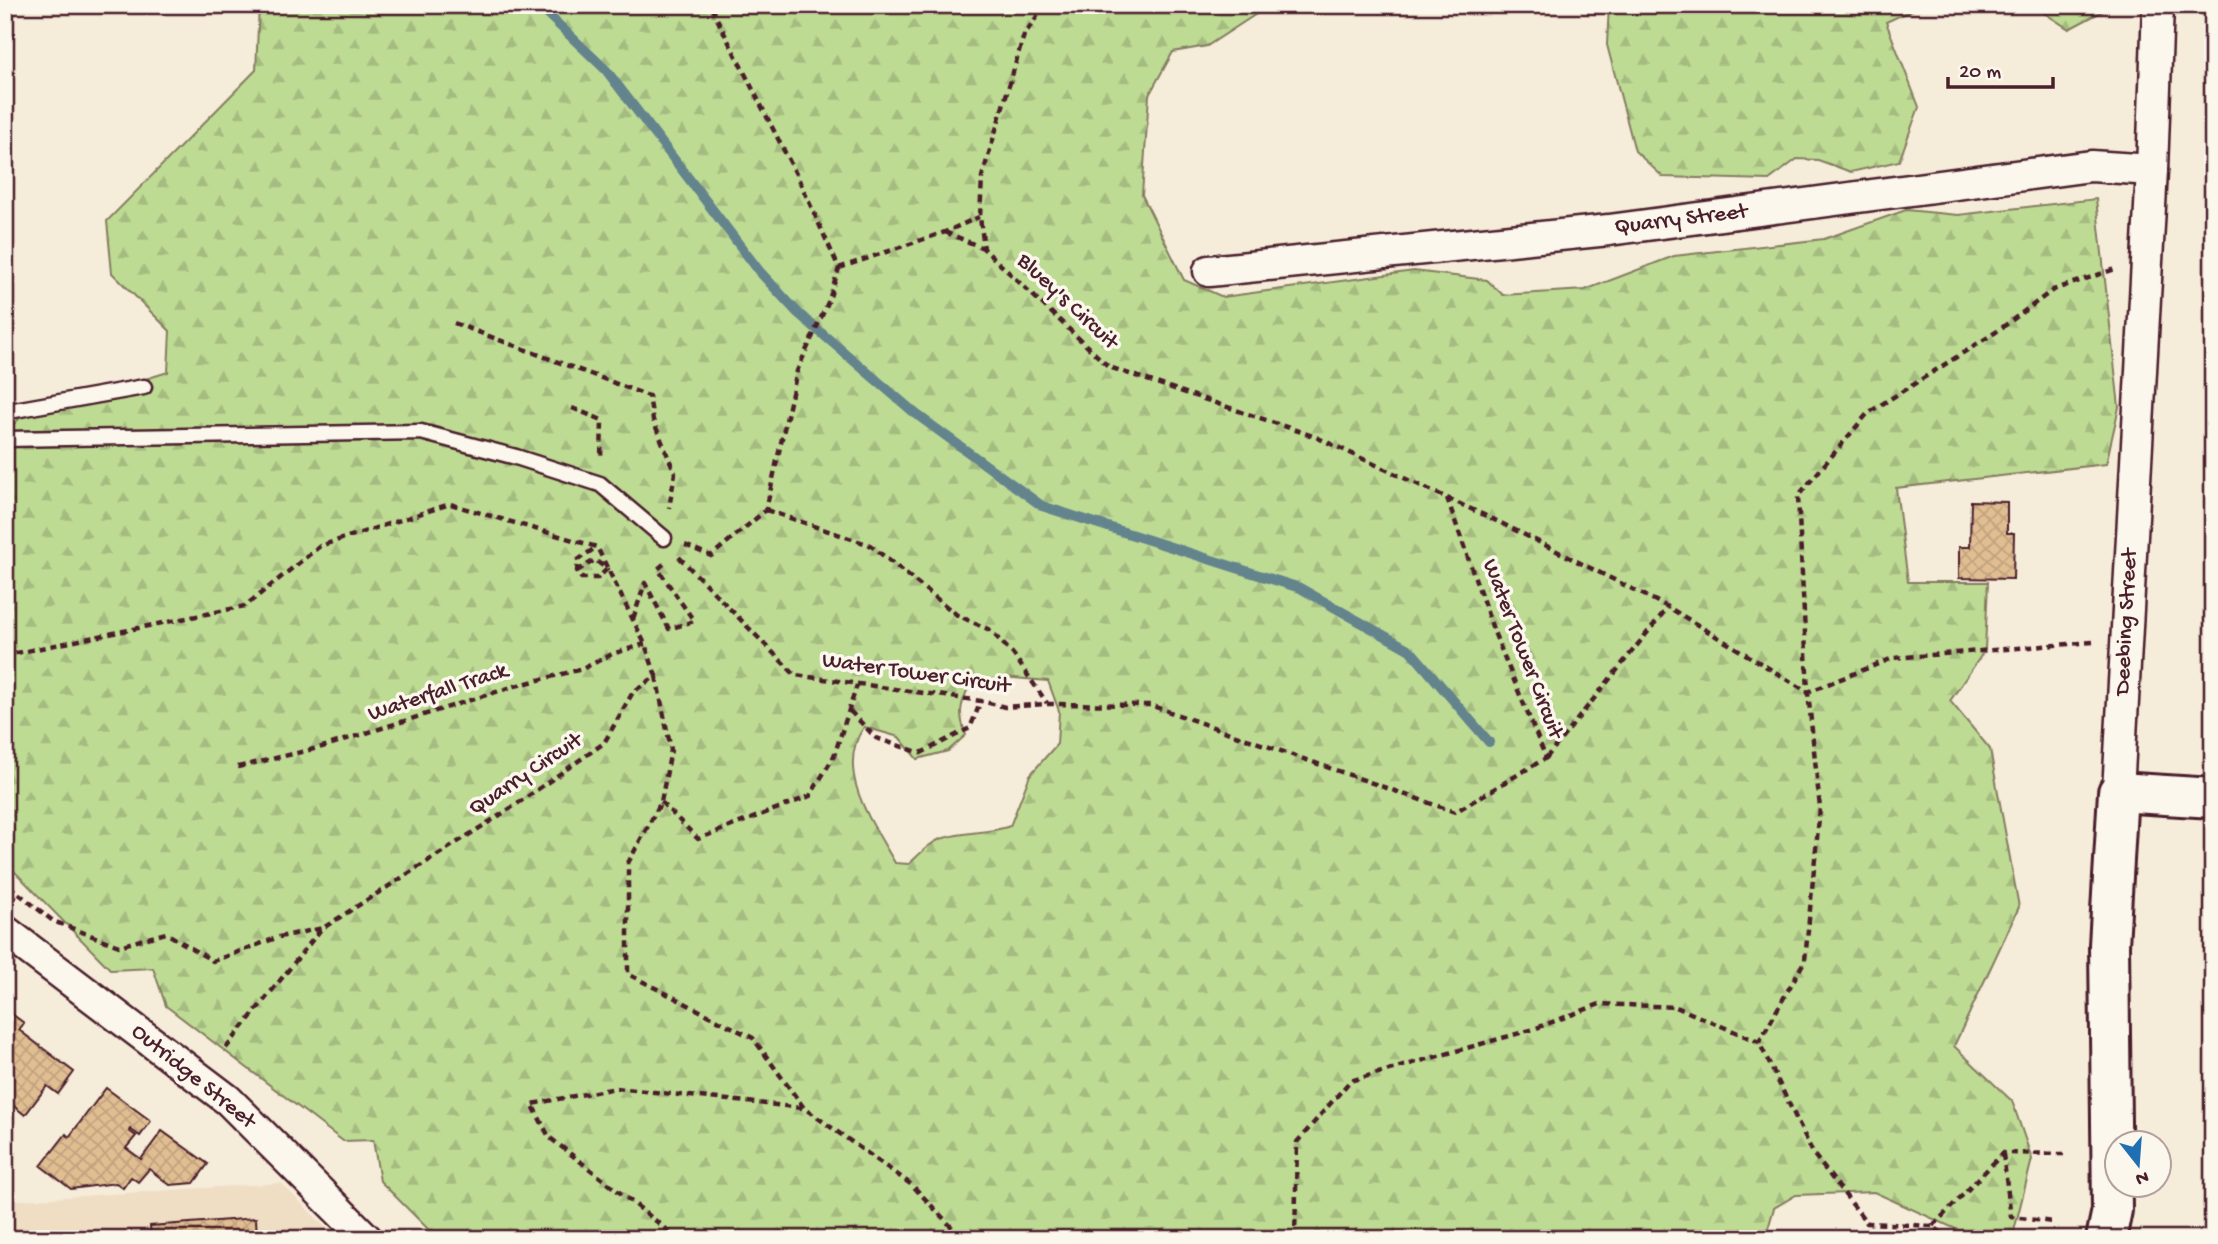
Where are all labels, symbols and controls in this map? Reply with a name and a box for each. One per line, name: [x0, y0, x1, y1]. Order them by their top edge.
scale bar: [1948, 46, 2054, 90]
text: 20 m: [1959, 61, 2001, 86]
street label: Quarry Street: [1613, 198, 1750, 242]
street label: Bluey's Circuit: [1010, 247, 1125, 357]
street label: Deebing Street: [2110, 546, 2144, 698]
street label: Water Tower Circuit: [1475, 556, 1569, 744]
street label: Water Tower Circuit: [820, 647, 1013, 701]
street label: Waterfall Track: [365, 657, 514, 728]
street label: Quarry Circuit: [464, 726, 589, 823]
street label: Outridge Street: [125, 1019, 262, 1136]
north arrow: [2102, 1128, 2172, 1198]
text: N: [2133, 1164, 2151, 1190]

